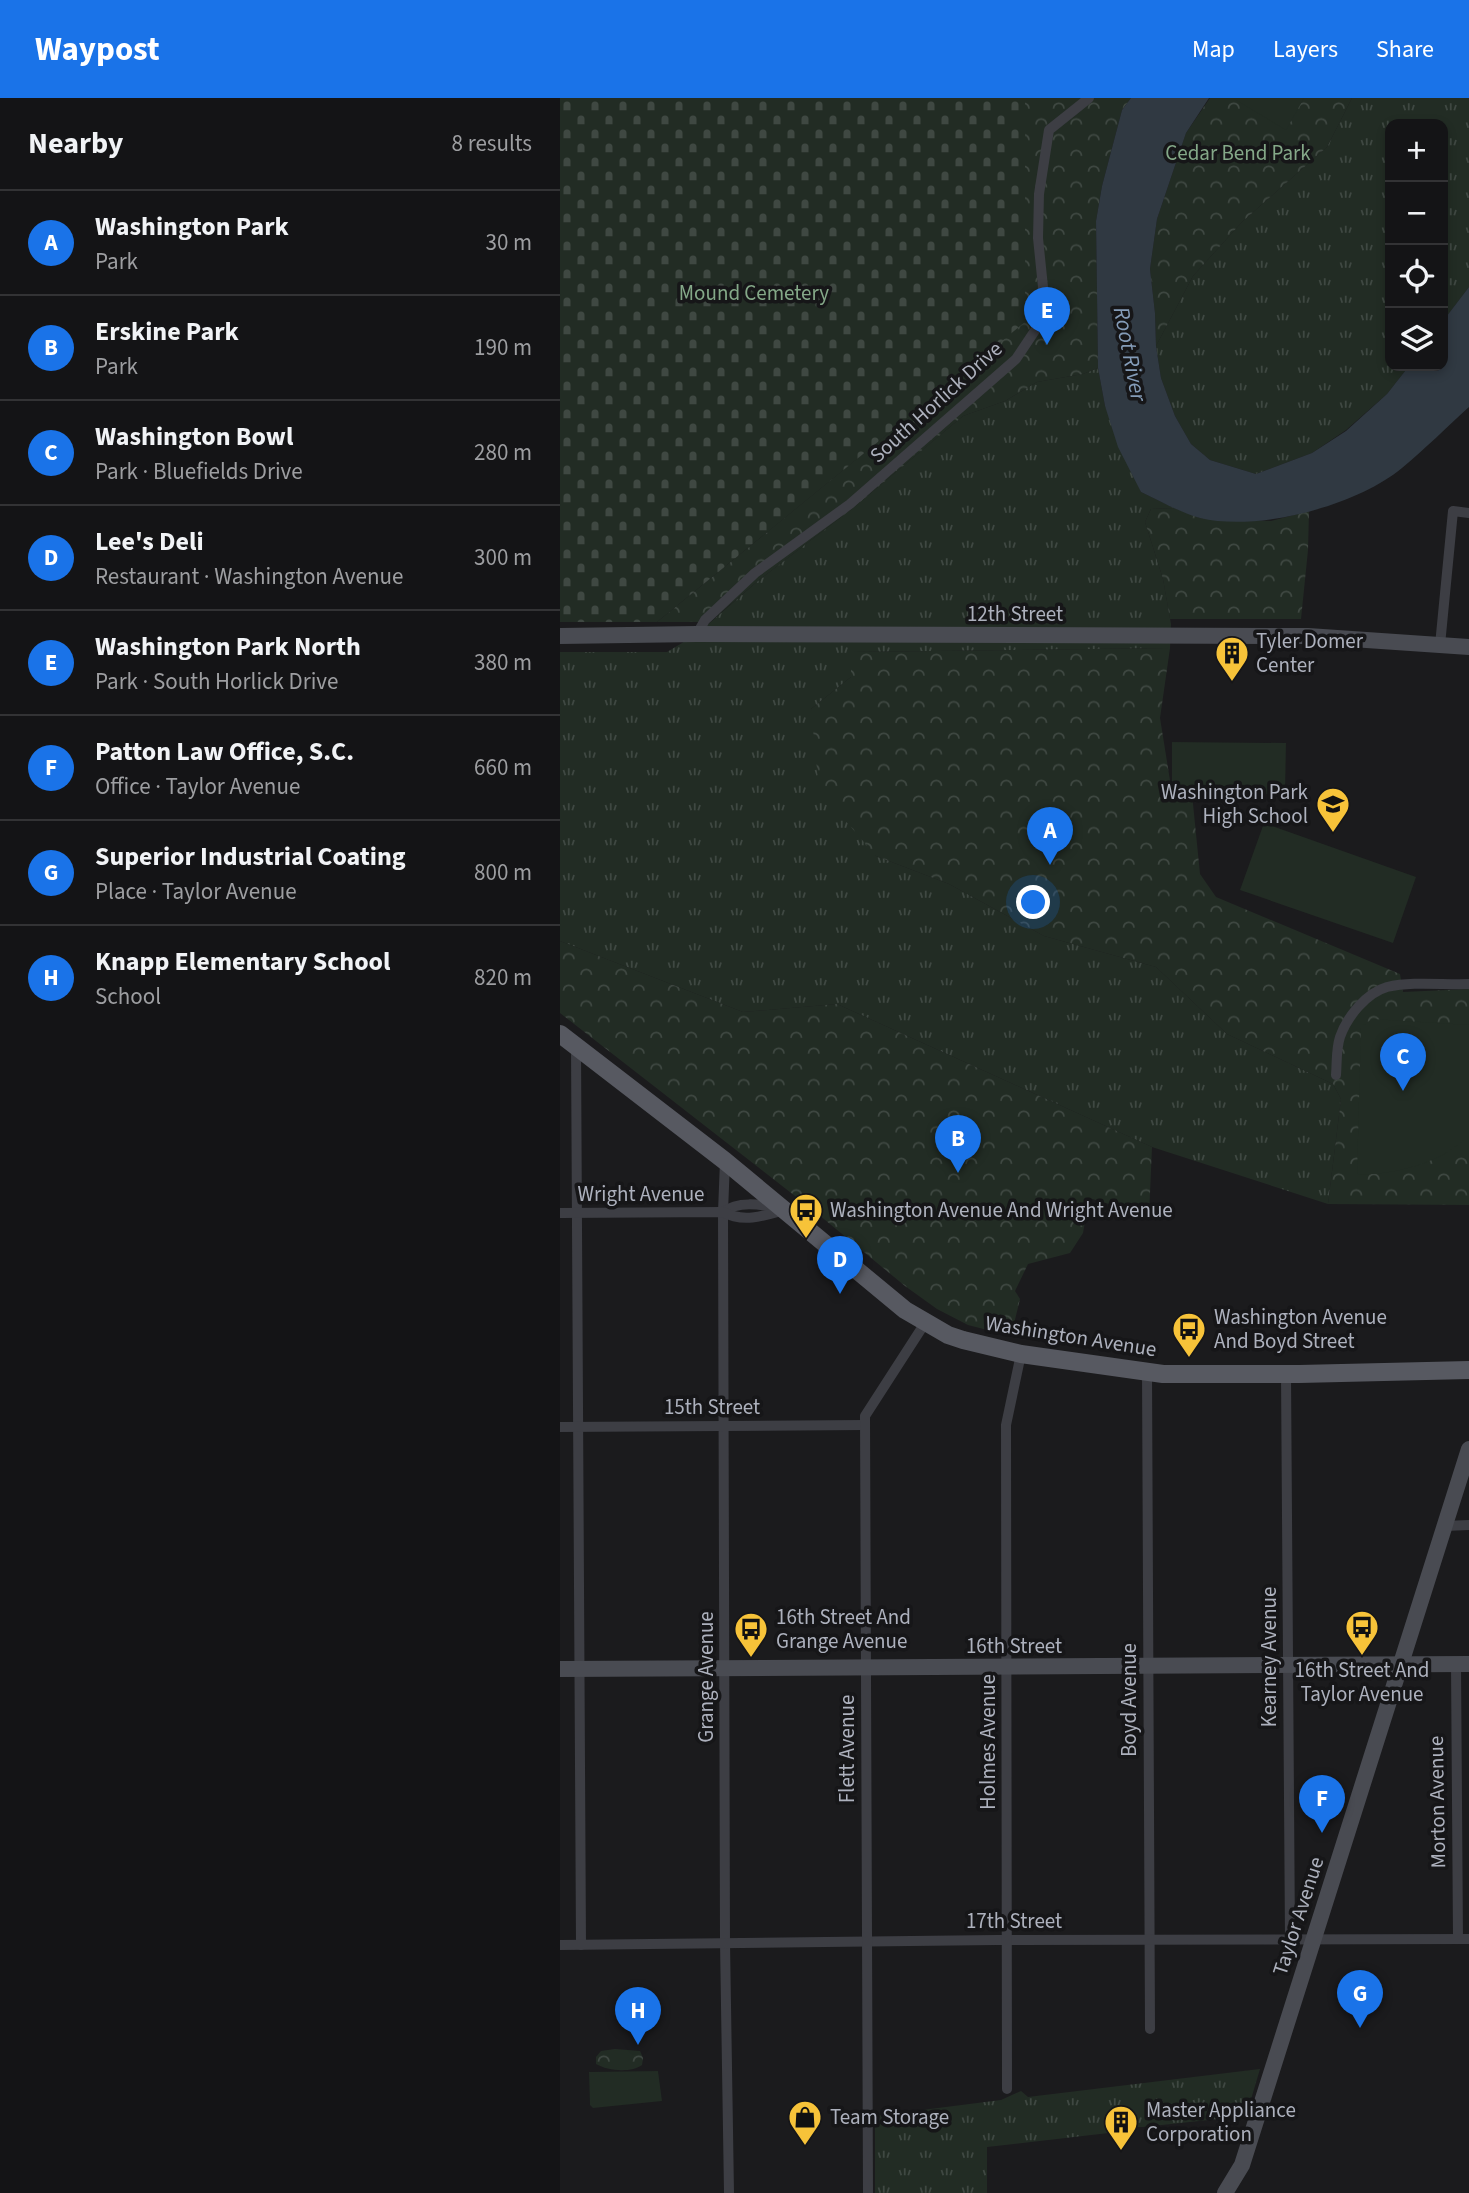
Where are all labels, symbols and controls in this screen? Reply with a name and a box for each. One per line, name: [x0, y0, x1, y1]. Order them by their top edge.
text: Waypost: [35, 26, 160, 73]
text: Map: [1192, 32, 1235, 67]
text: Layers: [1273, 32, 1338, 67]
text: Share: [1376, 32, 1434, 67]
map controls: [1385, 119, 1448, 371]
button: +: [1385, 119, 1448, 182]
text: Nearby: [28, 122, 123, 165]
text: 8 results: [452, 127, 532, 160]
park label: Cedar Bend Park: [1165, 138, 1311, 168]
button: −: [1385, 182, 1448, 245]
text: Washington Park: [95, 208, 289, 245]
text: A: [44, 226, 58, 259]
text: 30 m: [485, 226, 532, 259]
text: Park: [95, 245, 138, 278]
button: locate: [1385, 245, 1448, 308]
park label: Mound Cemetery: [679, 278, 829, 308]
pin: E: [1024, 287, 1070, 345]
water label: Root River: [1105, 304, 1156, 405]
button: layers: [1385, 308, 1448, 371]
text: Erskine Park: [95, 313, 239, 350]
text: B: [44, 331, 58, 364]
text: 190 m: [474, 331, 532, 364]
street label: South Horlick Drive: [863, 334, 1009, 470]
text: Park: [95, 350, 138, 383]
text: Washington Bowl: [95, 418, 293, 455]
text: C: [44, 436, 58, 469]
text: 280 m: [474, 436, 532, 469]
text: Park · Bluefields Drive: [95, 455, 303, 488]
text: Lee's Deli: [95, 523, 204, 560]
text: D: [44, 541, 58, 574]
text: 300 m: [474, 541, 532, 574]
text: Restaurant · Washington Avenue: [95, 560, 403, 593]
street label: 12th Street: [967, 599, 1063, 629]
place label: Tyler Domer Center: [1256, 626, 1364, 680]
text: Washington Park North: [95, 628, 361, 665]
building icon: Tyler Domer Center: [1213, 634, 1251, 683]
text: E: [45, 646, 57, 679]
text: 380 m: [474, 646, 532, 679]
text: Park · South Horlick Drive: [95, 665, 338, 698]
text: Patton Law Office, S.C.: [95, 733, 354, 770]
text: F: [45, 751, 57, 784]
text: 660 m: [474, 751, 532, 784]
text: Office · Taylor Avenue: [95, 770, 300, 803]
place label: Washington Park High School: [1161, 777, 1309, 831]
school or university icon: Washington Park High School: [1314, 785, 1352, 834]
pin: A: [1027, 807, 1073, 865]
text: Superior Industrial Coating: [95, 838, 406, 875]
text: G: [44, 856, 58, 889]
text: 800 m: [474, 856, 532, 889]
text: Place · Taylor Avenue: [95, 875, 297, 908]
your location: [1016, 885, 1050, 919]
text: Knapp Elementary School: [95, 943, 390, 980]
text: H: [43, 961, 59, 994]
text: 820 m: [474, 961, 532, 994]
text: School: [95, 980, 161, 1013]
pin: C: [1380, 1033, 1426, 1091]
pin: B: [935, 1115, 981, 1173]
street label: Wright Avenue: [578, 1179, 705, 1209]
bus stop icon: Washington Avenue And Wright Avenue: [787, 1191, 825, 1240]
place label: Washington Avenue And Wright Avenue: [830, 1195, 1173, 1225]
pin: D: [817, 1236, 863, 1294]
place label: Washington Avenue And Boyd Street: [1214, 1302, 1387, 1356]
street label: Washington Avenue: [983, 1308, 1159, 1364]
bus stop icon: Washington Avenue And Boyd Street: [1170, 1310, 1208, 1359]
street label: 15th Street: [664, 1392, 760, 1422]
street label: Kearney Avenue: [1254, 1587, 1284, 1727]
place label: 16th Street And Grange Avenue: [776, 1602, 911, 1656]
bus stop icon: 16th Street And Taylor Avenue: [1343, 1608, 1381, 1657]
bus stop icon: 16th Street And Grange Avenue: [732, 1610, 770, 1659]
street label: Grange Avenue: [691, 1611, 721, 1743]
street label: 16th Street: [966, 1631, 1062, 1661]
street label: Boyd Avenue: [1114, 1643, 1144, 1757]
place label: 16th Street And Taylor Avenue: [1295, 1655, 1429, 1709]
street label: Holmes Avenue: [973, 1674, 1003, 1810]
street label: Flett Avenue: [832, 1695, 862, 1803]
street label: Morton Avenue: [1421, 1735, 1453, 1869]
pin: F: [1299, 1775, 1345, 1833]
street label: Taylor Avenue: [1265, 1853, 1331, 1979]
street label: 17th Street: [966, 1906, 1062, 1936]
pin: G: [1337, 1970, 1383, 2028]
pin: H: [615, 1987, 661, 2045]
place label: Master Appliance Corporation: [1146, 2095, 1296, 2149]
shop icon: Team Storage: [786, 2098, 824, 2147]
place label: Team Storage: [830, 2102, 949, 2132]
building icon: Master Appliance Corporation: [1102, 2103, 1140, 2152]

